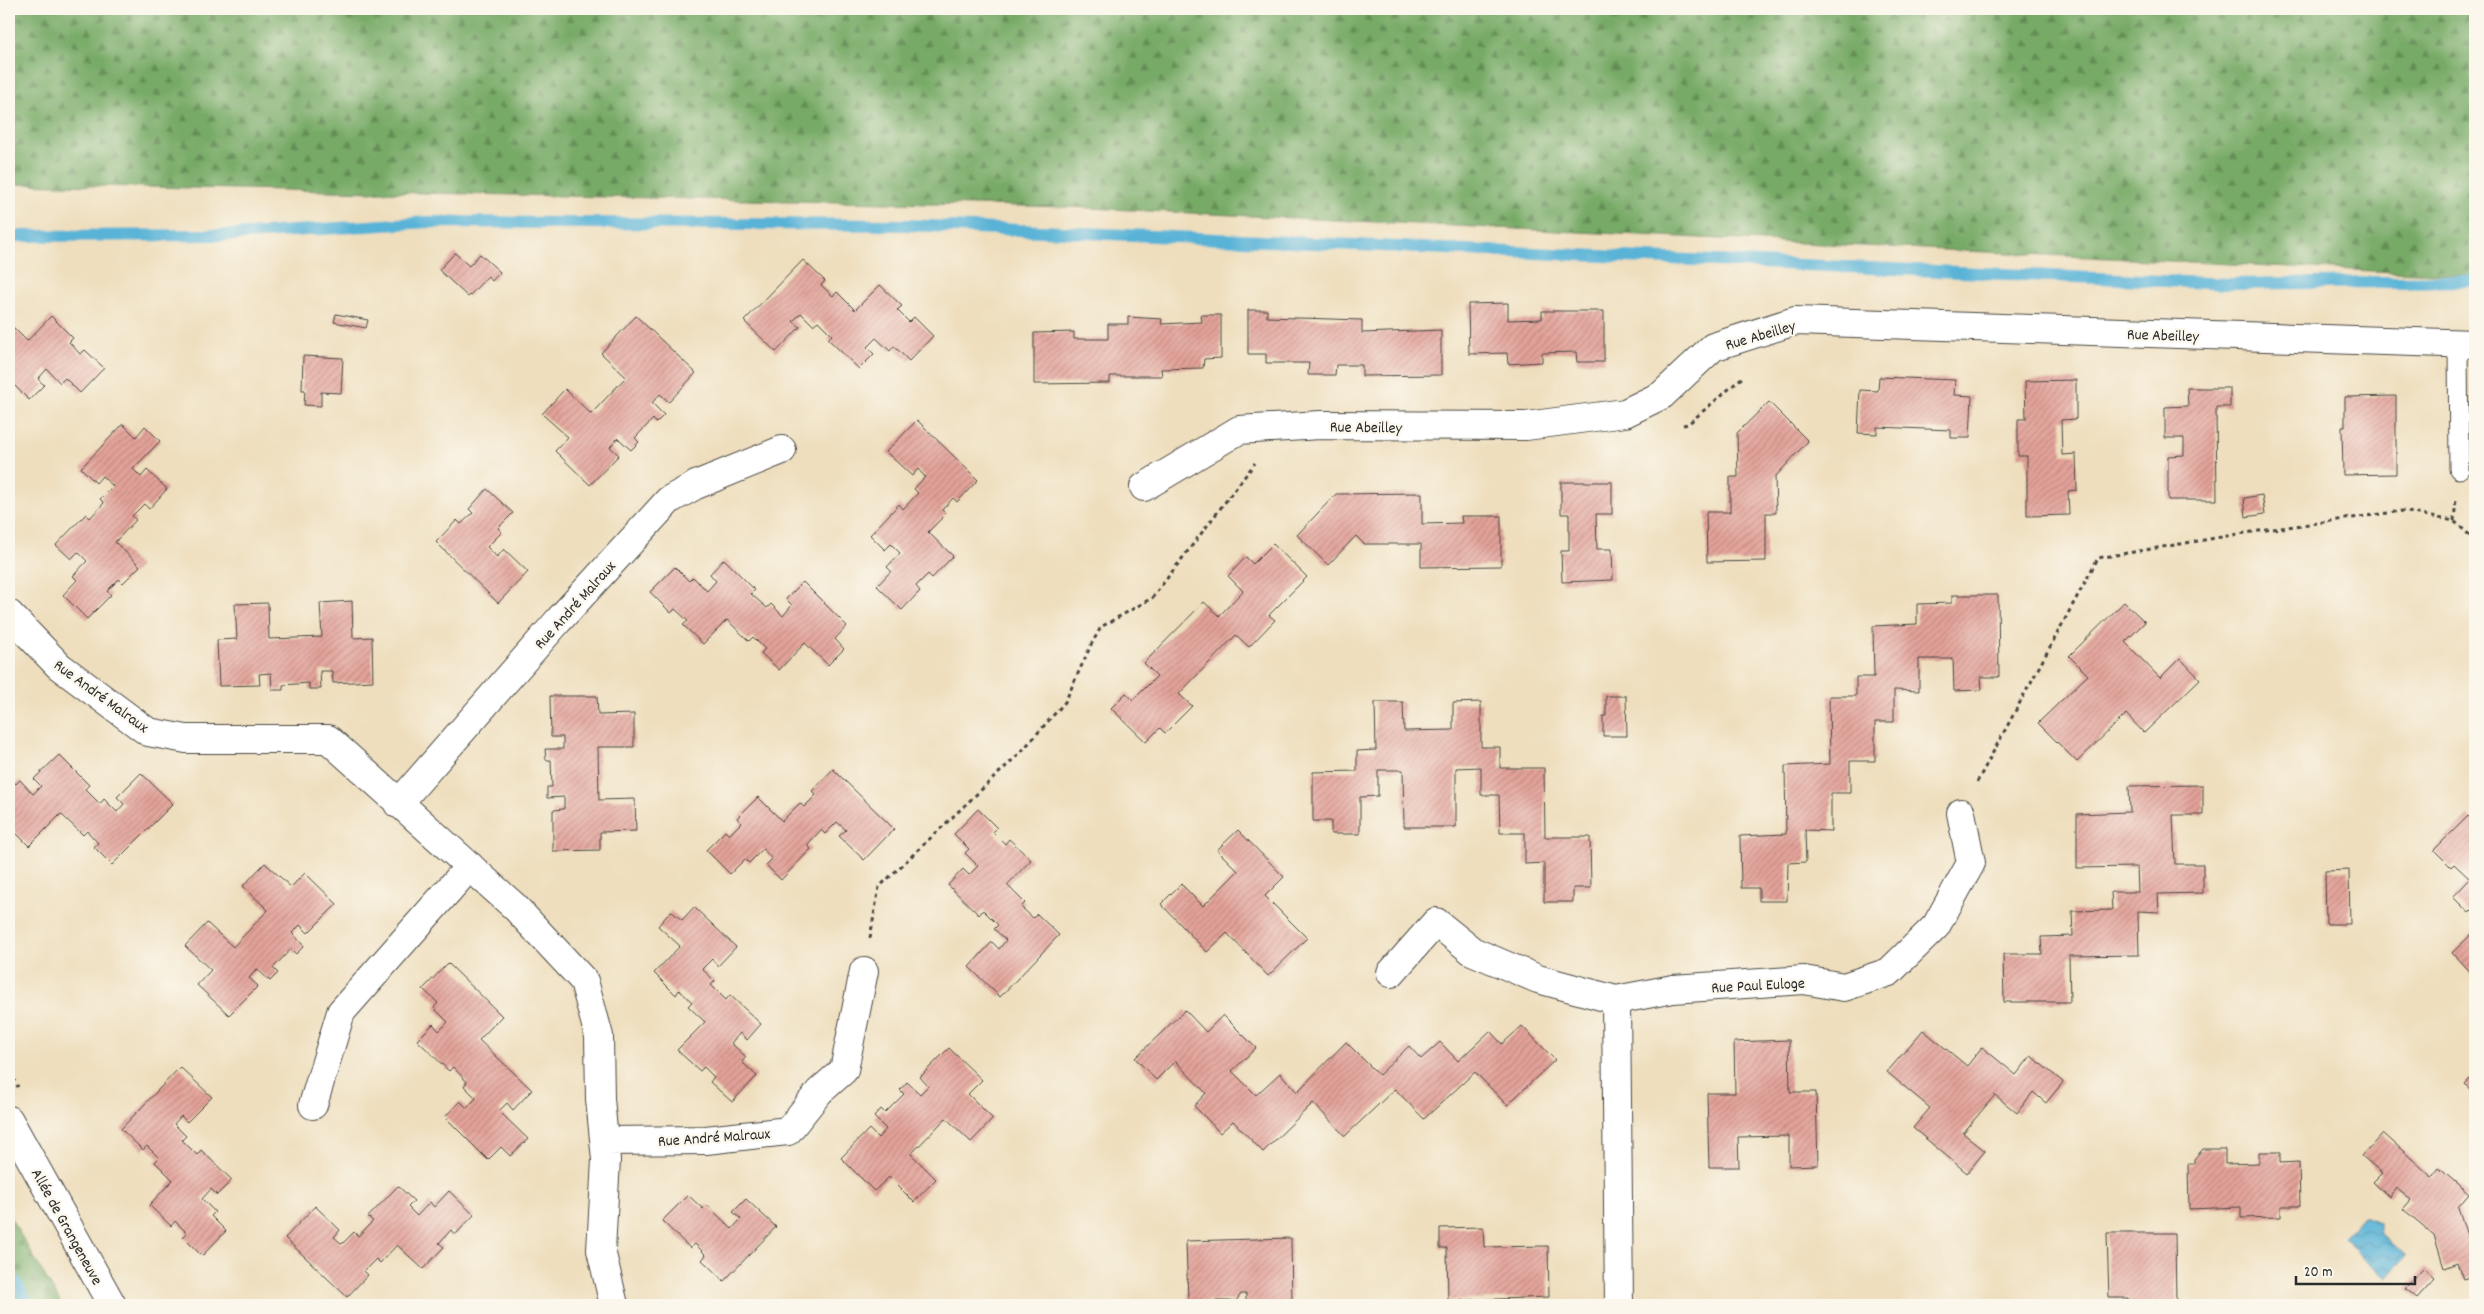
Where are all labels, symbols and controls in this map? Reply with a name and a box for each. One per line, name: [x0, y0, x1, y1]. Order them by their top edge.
street label: Rue Abeilley: [1723, 315, 1799, 357]
street label: Rue Abeilley: [2126, 324, 2200, 349]
street label: Rue Abeilley: [1330, 416, 1403, 441]
street label: Rue André Malraux: [530, 556, 622, 655]
street label: Rue André Malraux: [48, 655, 153, 739]
street label: Rue Paul Euloge: [1711, 973, 1806, 1000]
street label: Rue André Malraux: [657, 1123, 771, 1154]
street label: Allée de Grangeneuve: [24, 1165, 107, 1290]
scale bar: [2296, 1254, 2415, 1286]
text: 20 m: [2304, 1262, 2332, 1284]

